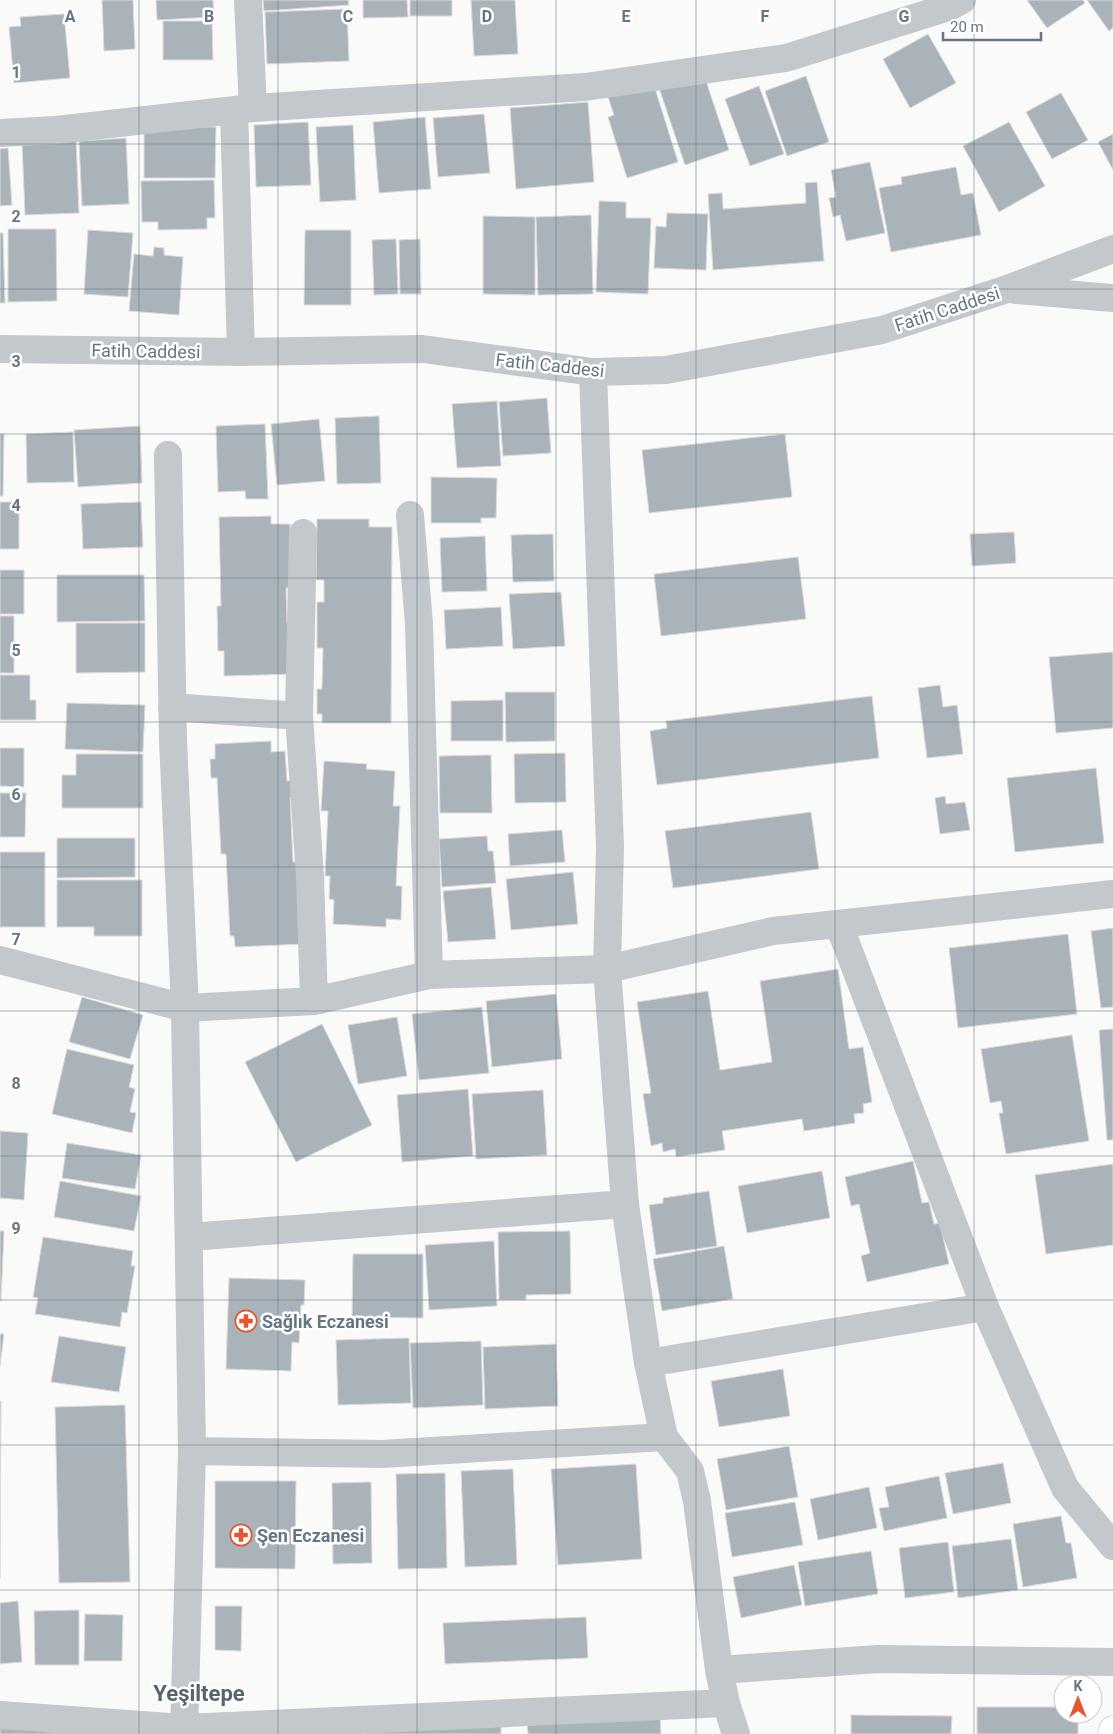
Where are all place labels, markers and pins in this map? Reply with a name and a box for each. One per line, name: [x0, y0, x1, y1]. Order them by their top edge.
pharmacy icon: Sağlık Eczanesi: [234, 1309, 258, 1333]
place label: Sağlık Eczanesi: [262, 1311, 389, 1332]
pharmacy icon: Şen Eczanesi: [229, 1523, 253, 1547]
place label: Şen Eczanesi: [257, 1525, 364, 1546]

